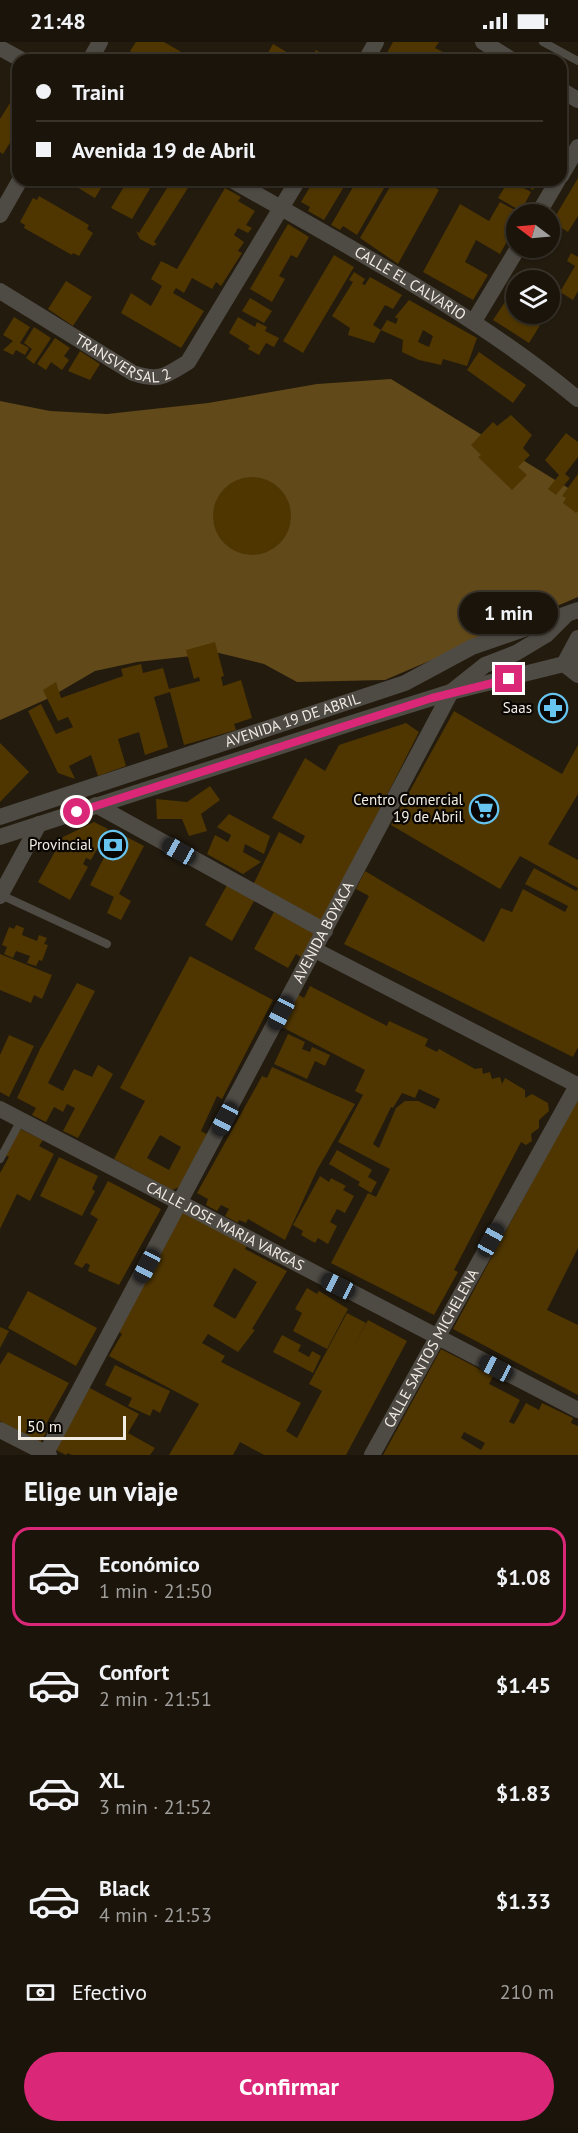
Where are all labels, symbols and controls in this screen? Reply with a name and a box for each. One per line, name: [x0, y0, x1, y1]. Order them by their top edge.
text: 21:48: [30, 7, 86, 35]
text: Traini: [72, 78, 125, 106]
text: Avenida 19 de Abril: [72, 136, 255, 164]
north arrow: [506, 204, 560, 258]
map controls: [506, 204, 560, 324]
street label: CALLE EL CALVARIO: [351, 242, 470, 324]
button: layers: [506, 270, 560, 324]
street label: TRANSVERSAL 2: [71, 329, 174, 386]
callout: 1 min: [460, 592, 558, 634]
text: 1 min: [484, 600, 533, 626]
route end: [495, 665, 522, 692]
street label: AVENIDA 19 DE ABRIL: [222, 689, 362, 751]
pharmacy icon: Saas: [537, 692, 569, 724]
place label: Saas: [503, 698, 532, 717]
place label: Centro Comercial 19 de Abril: [353, 790, 464, 826]
supermarket icon: Centro Comercial 19 de Abril: [468, 793, 500, 825]
route start: [63, 798, 90, 825]
bank icon: Provincial: [97, 829, 129, 861]
car: [159, 834, 199, 868]
place label: Provincial: [29, 835, 93, 854]
street label: AVENIDA BOYACA: [288, 878, 357, 986]
car: [265, 993, 297, 1033]
car: [209, 1099, 241, 1139]
street label: CALLE JOSE MARIA VARGAS: [143, 1177, 308, 1275]
car: [474, 1220, 508, 1260]
car: [131, 1246, 163, 1286]
street label: CALLE SANTOS MICHELENA: [379, 1265, 483, 1431]
car: [318, 1270, 358, 1302]
car: [476, 1352, 516, 1384]
scale bar: [18, 1413, 126, 1440]
text: 50 m: [27, 1416, 62, 1436]
text: Elige un viaje: [24, 1474, 178, 1508]
icon: car: [27, 1550, 81, 1604]
text: Económico: [99, 1550, 200, 1578]
text: $1.08: [496, 1563, 551, 1591]
text: 1 min · 21:50: [99, 1578, 212, 1604]
icon: car: [27, 1658, 81, 1712]
text: Confort: [99, 1658, 169, 1686]
text: $1.45: [496, 1671, 551, 1699]
text: 2 min · 21:51: [99, 1686, 212, 1712]
icon: car: [27, 1766, 81, 1820]
text: XL: [99, 1766, 124, 1794]
text: $1.83: [496, 1779, 551, 1807]
text: 3 min · 21:52: [99, 1794, 212, 1820]
icon: car: [27, 1874, 81, 1928]
text: Black: [99, 1874, 150, 1902]
text: $1.33: [496, 1887, 551, 1915]
text: 4 min · 21:53: [99, 1902, 212, 1928]
icon: cash: [24, 1976, 57, 2009]
text: Efectivo: [72, 1978, 147, 2006]
text: 210 m: [500, 1979, 554, 2005]
button: Confirmar: [24, 2052, 554, 2121]

